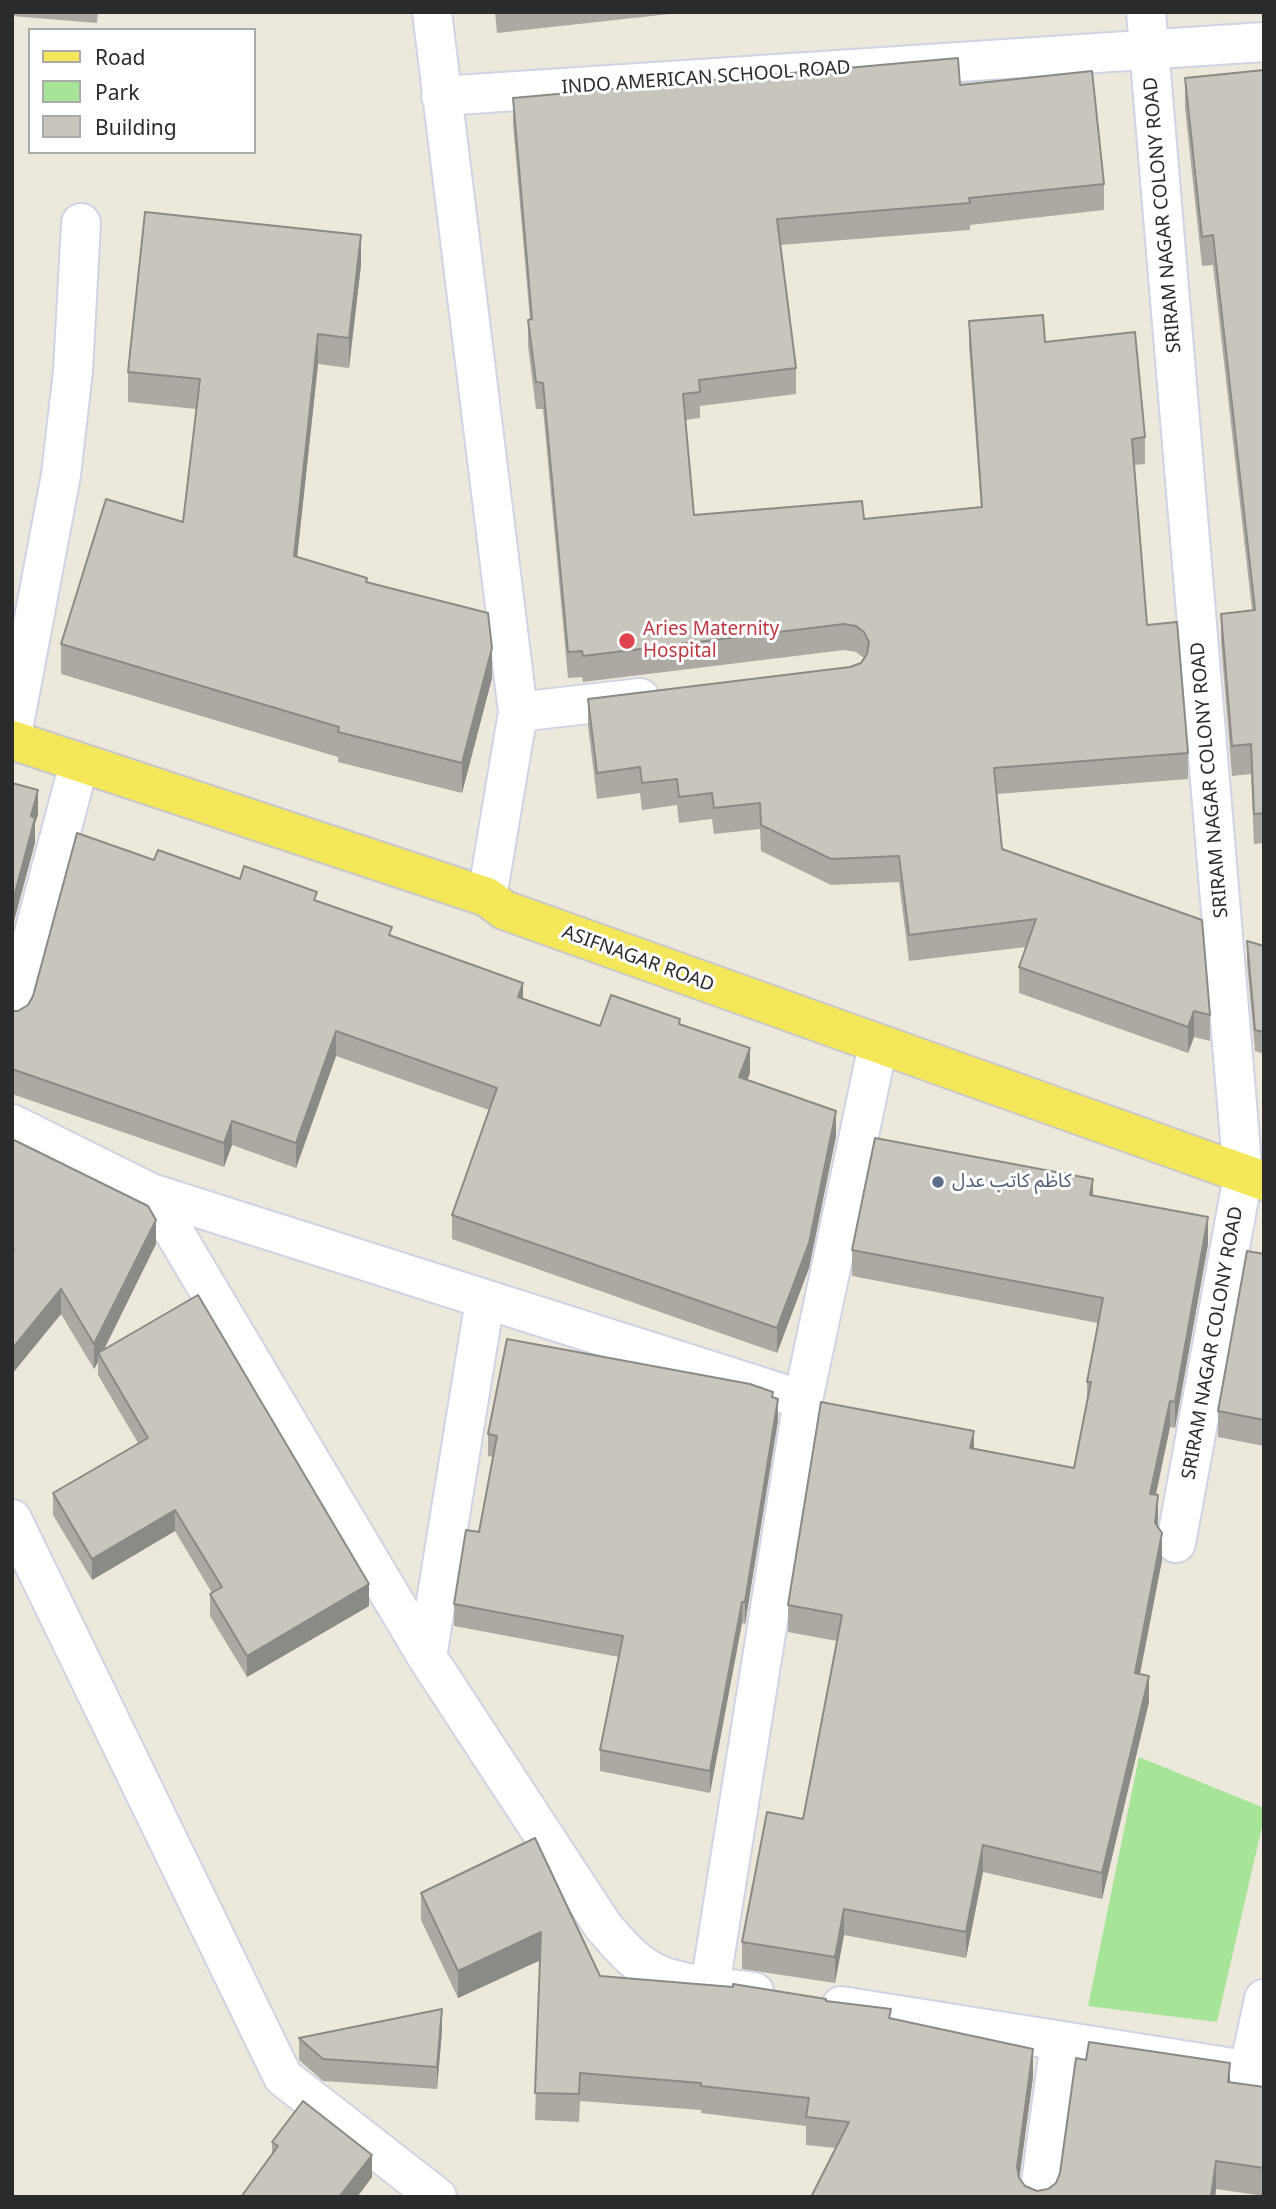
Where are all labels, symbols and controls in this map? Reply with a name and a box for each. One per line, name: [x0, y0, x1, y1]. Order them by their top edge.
legend: [28, 28, 256, 154]
text: Road: [95, 43, 145, 71]
street label: INDO AMERICAN SCHOOL ROAD: [561, 57, 851, 99]
street label: SRIRAM NAGAR COLONY ROAD: [1140, 76, 1186, 354]
text: Park: [95, 78, 139, 106]
text: Building: [95, 113, 177, 141]
place label: Aries Maternity Hospital: [643, 619, 779, 663]
marker: Aries Maternity Hospital: [617, 631, 637, 651]
street label: SRIRAM NAGAR COLONY ROAD: [1187, 641, 1233, 919]
street label: ASIFNAGAR ROAD: [559, 921, 717, 997]
place label: كاظم كاتب عدل: [952, 1171, 1071, 1193]
marker: كاظم كاتب عدل: [930, 1174, 946, 1190]
street label: SRIRAM NAGAR COLONY ROAD: [1178, 1205, 1248, 1481]

